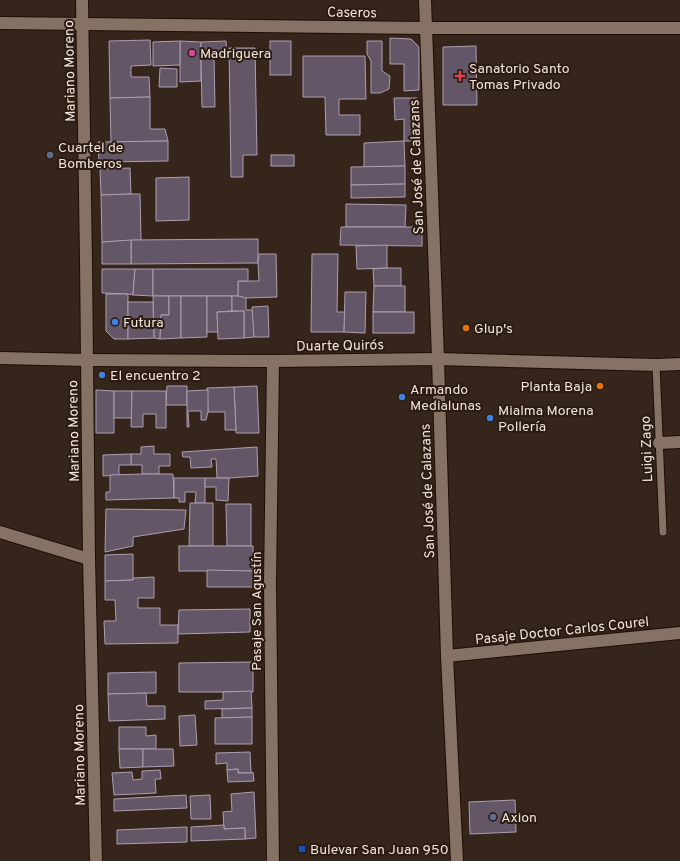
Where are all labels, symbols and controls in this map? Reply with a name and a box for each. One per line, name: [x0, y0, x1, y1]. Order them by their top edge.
street label: Caseros: [327, 5, 377, 22]
street label: Mariano Moreno: [61, 20, 80, 122]
place label: Madriguera: [200, 46, 271, 63]
marker: Madriguera: [187, 48, 197, 58]
place label: Sanatorio Santo Tomas Privado: [469, 61, 570, 94]
marker: Sanatorio Santo Tomas Privado: [454, 70, 466, 82]
street label: San José de Calazans: [407, 99, 428, 235]
place label: Cuartel de Bomberos: [58, 140, 123, 173]
marker: Cuartel de Bomberos: [45, 150, 55, 160]
place label: Futura: [123, 315, 164, 332]
marker: Futura: [110, 317, 120, 327]
place label: Glup's: [474, 321, 513, 338]
marker: Glup's: [461, 323, 471, 333]
street label: Duarte Quirós: [296, 337, 384, 356]
place label: El encuentro 2: [110, 368, 201, 385]
marker: El encuentro 2: [97, 370, 107, 380]
place label: Planta Baja: [520, 379, 592, 396]
street label: Mariano Moreno: [65, 380, 84, 482]
marker: Planta Baja: [595, 381, 605, 391]
place label: Armando Medialunas: [410, 382, 481, 415]
marker: Armando Medialunas: [397, 392, 407, 402]
place label: Mialma Morena Pollería: [498, 403, 594, 436]
marker: Mialma Morena Pollería: [485, 413, 495, 423]
street label: Luigi Zago: [638, 415, 657, 482]
street label: San José de Calazans: [418, 423, 439, 559]
street label: Pasaje San Agustín: [249, 551, 266, 671]
street label: Pasaje Doctor Carlos Courel: [474, 614, 650, 649]
street label: Mariano Moreno: [71, 704, 90, 806]
place label: Axion: [501, 810, 537, 827]
marker: Axion: [488, 812, 498, 822]
place label: Bulevar San Juan 950: [310, 842, 449, 859]
marker: Bulevar San Juan 950: [297, 844, 307, 854]

